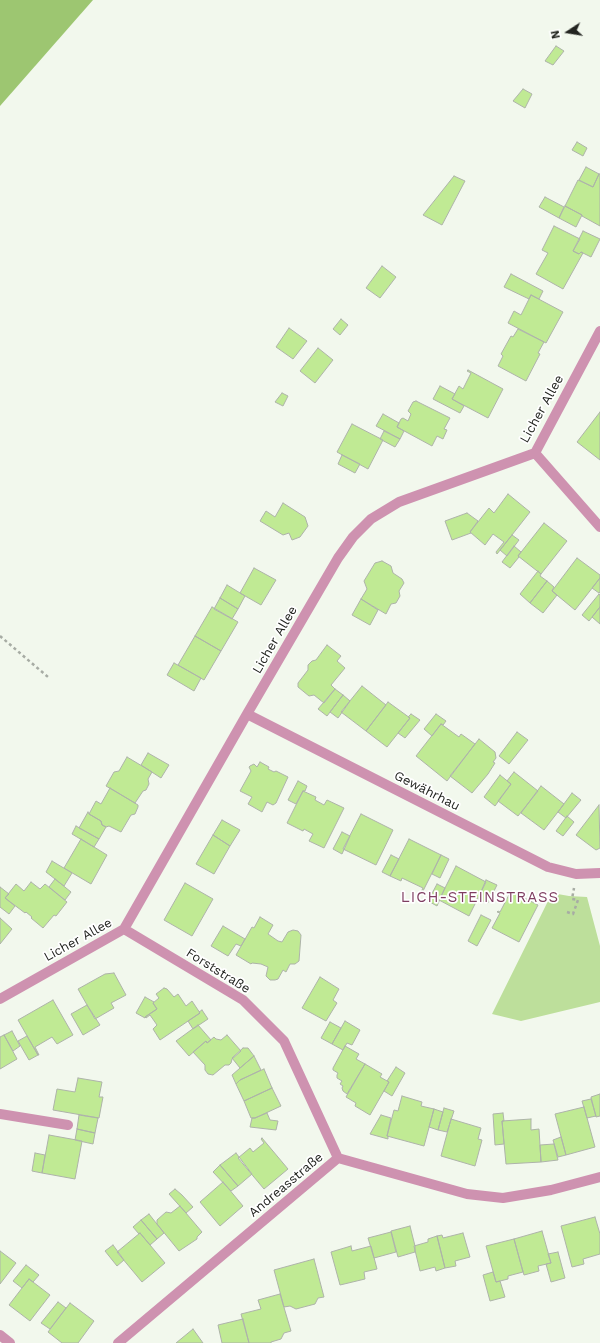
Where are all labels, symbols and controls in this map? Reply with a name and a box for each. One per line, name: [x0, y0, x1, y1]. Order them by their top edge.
north arrow: [548, 12, 588, 52]
text: N: [549, 29, 563, 40]
street label: Licher Allee: [517, 372, 567, 446]
street label: Licher Allee: [249, 603, 301, 677]
street label: Gewährhau: [392, 768, 462, 814]
district label: LICH-STEINSTRASS: [401, 889, 559, 907]
street label: Licher Allee: [41, 915, 115, 965]
street label: Forststraße: [183, 945, 253, 997]
street label: Andreasstraße: [246, 1149, 326, 1221]

